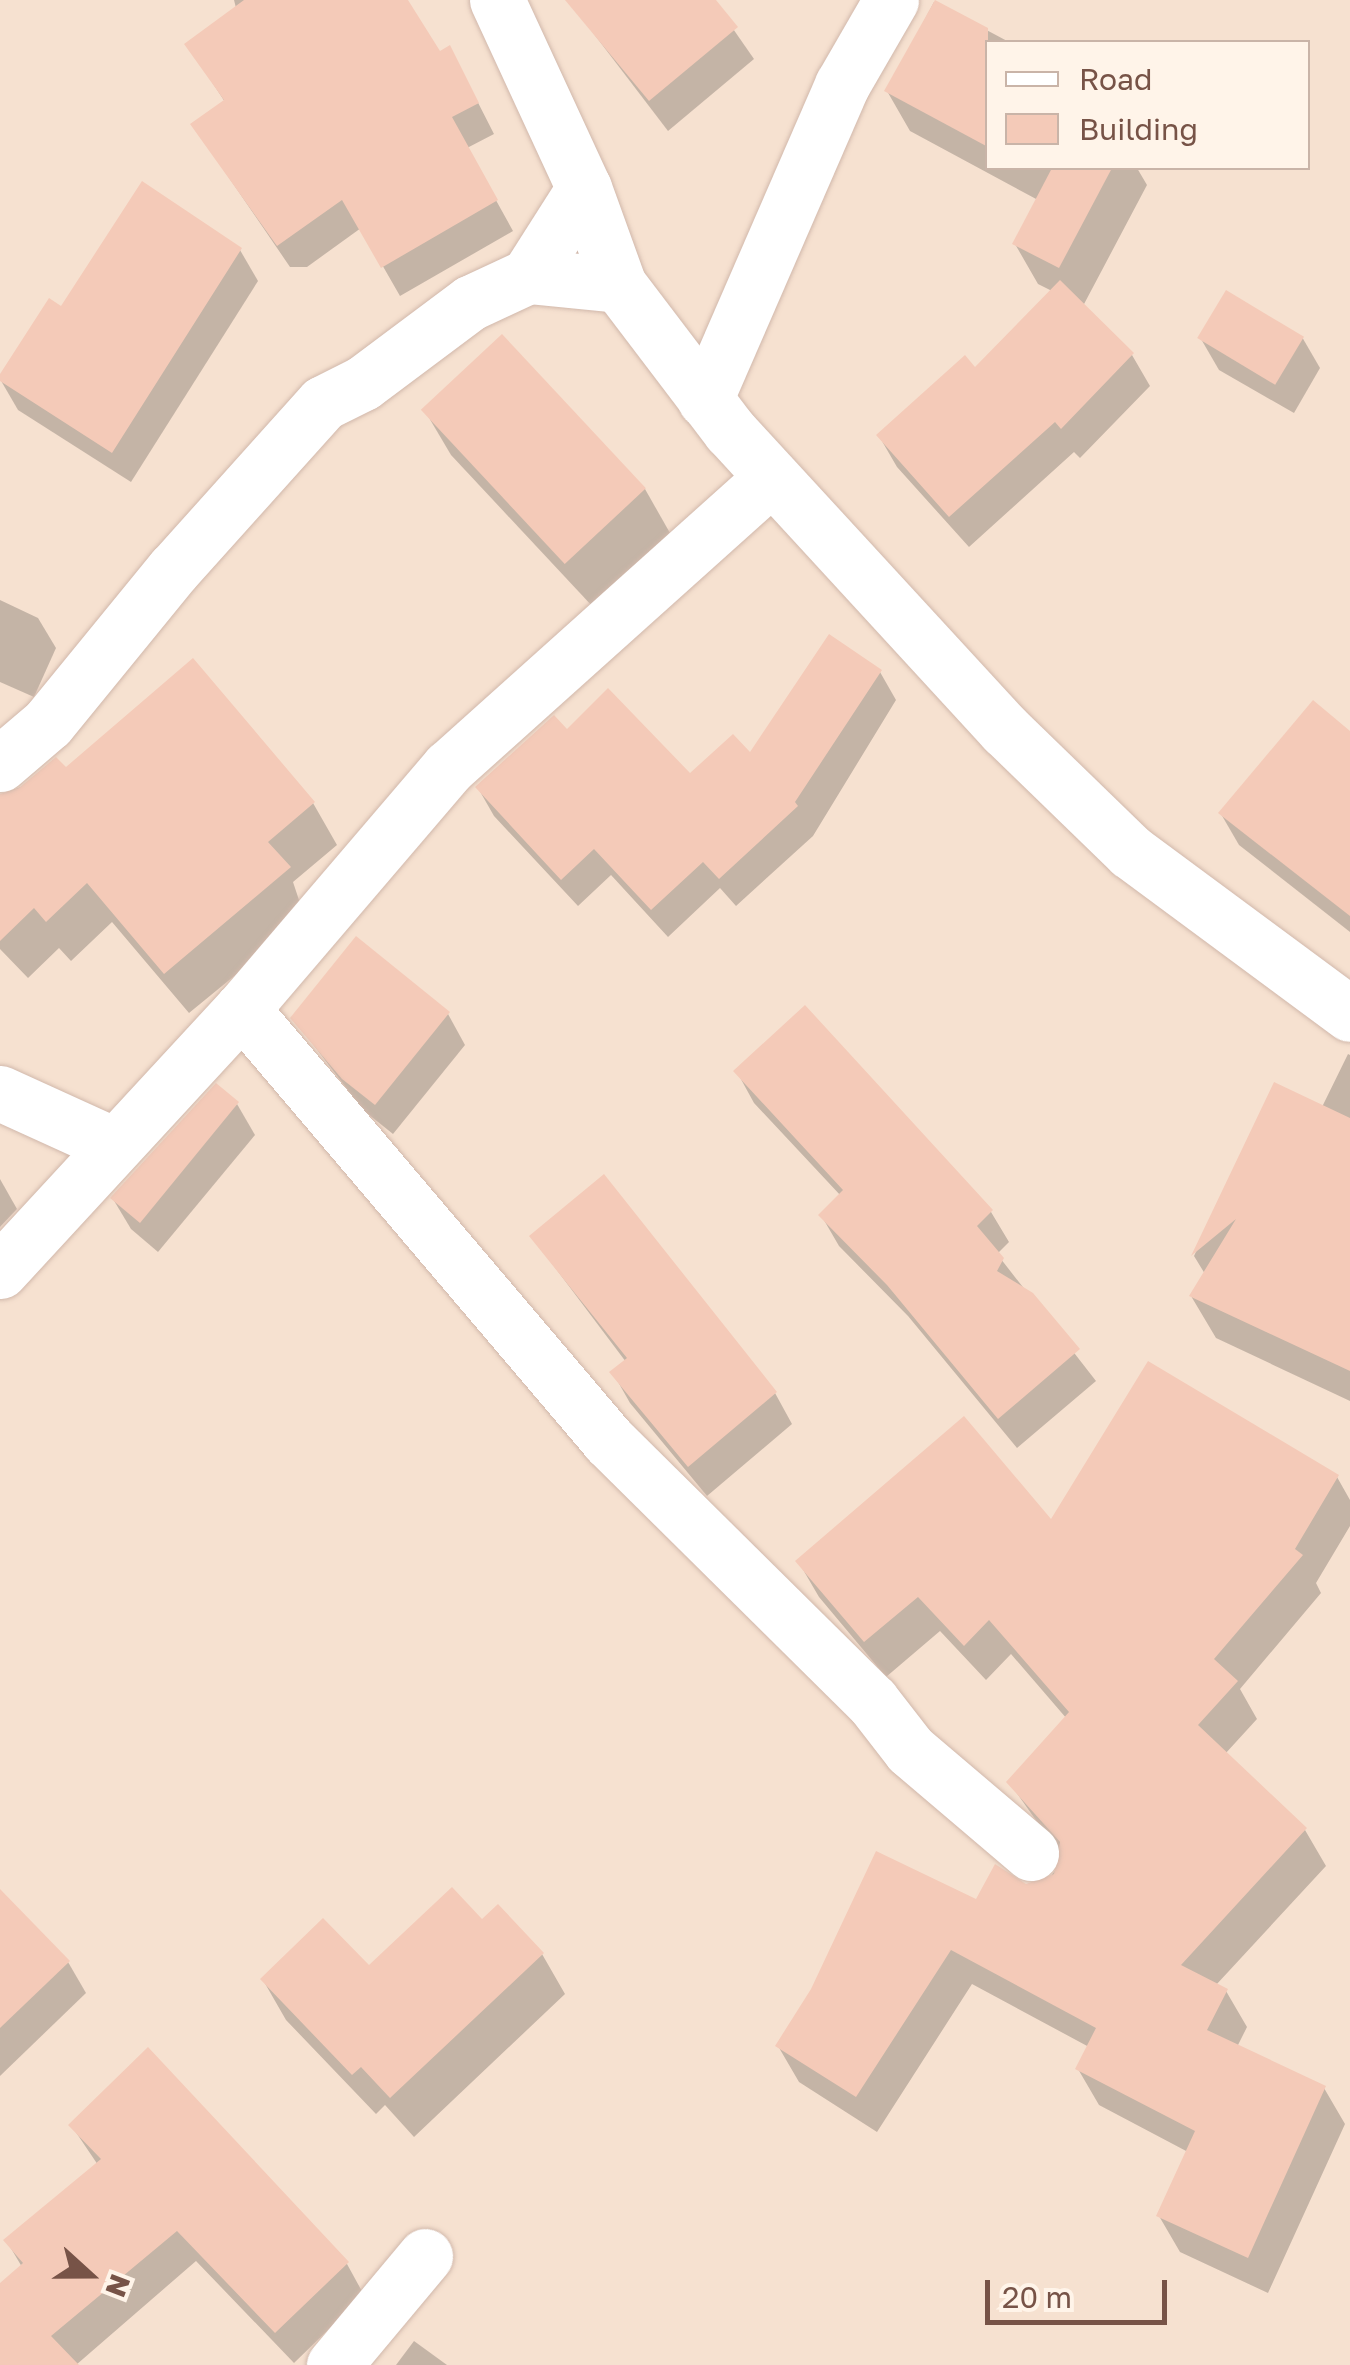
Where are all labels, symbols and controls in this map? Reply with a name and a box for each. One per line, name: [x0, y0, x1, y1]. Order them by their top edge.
legend: [985, 40, 1310, 170]
text: Road: [1079, 61, 1153, 97]
text: Building: [1079, 111, 1198, 147]
north arrow: [40, 2225, 140, 2325]
scale bar: [990, 2260, 1172, 2322]
text: N: [99, 2270, 138, 2302]
text: 20 m: [1002, 2279, 1072, 2315]

